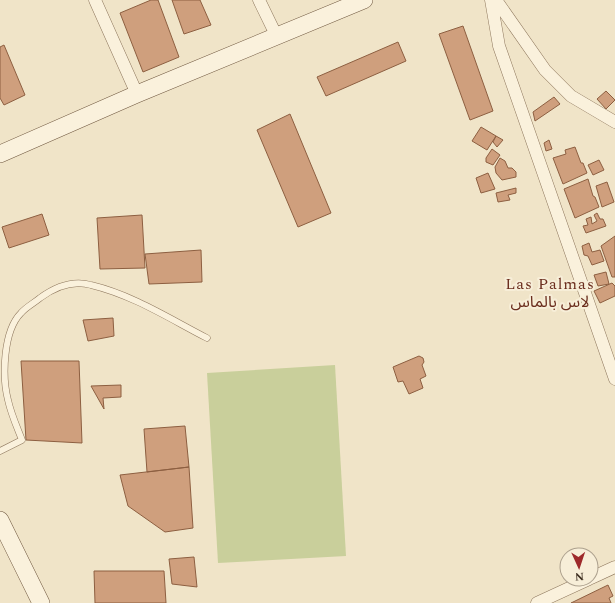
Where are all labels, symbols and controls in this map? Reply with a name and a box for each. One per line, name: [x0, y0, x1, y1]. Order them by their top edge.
district label: Las Palmas لاس بالماس: [505, 272, 595, 314]
north arrow: [559, 547, 599, 587]
text: N: [575, 568, 584, 585]

